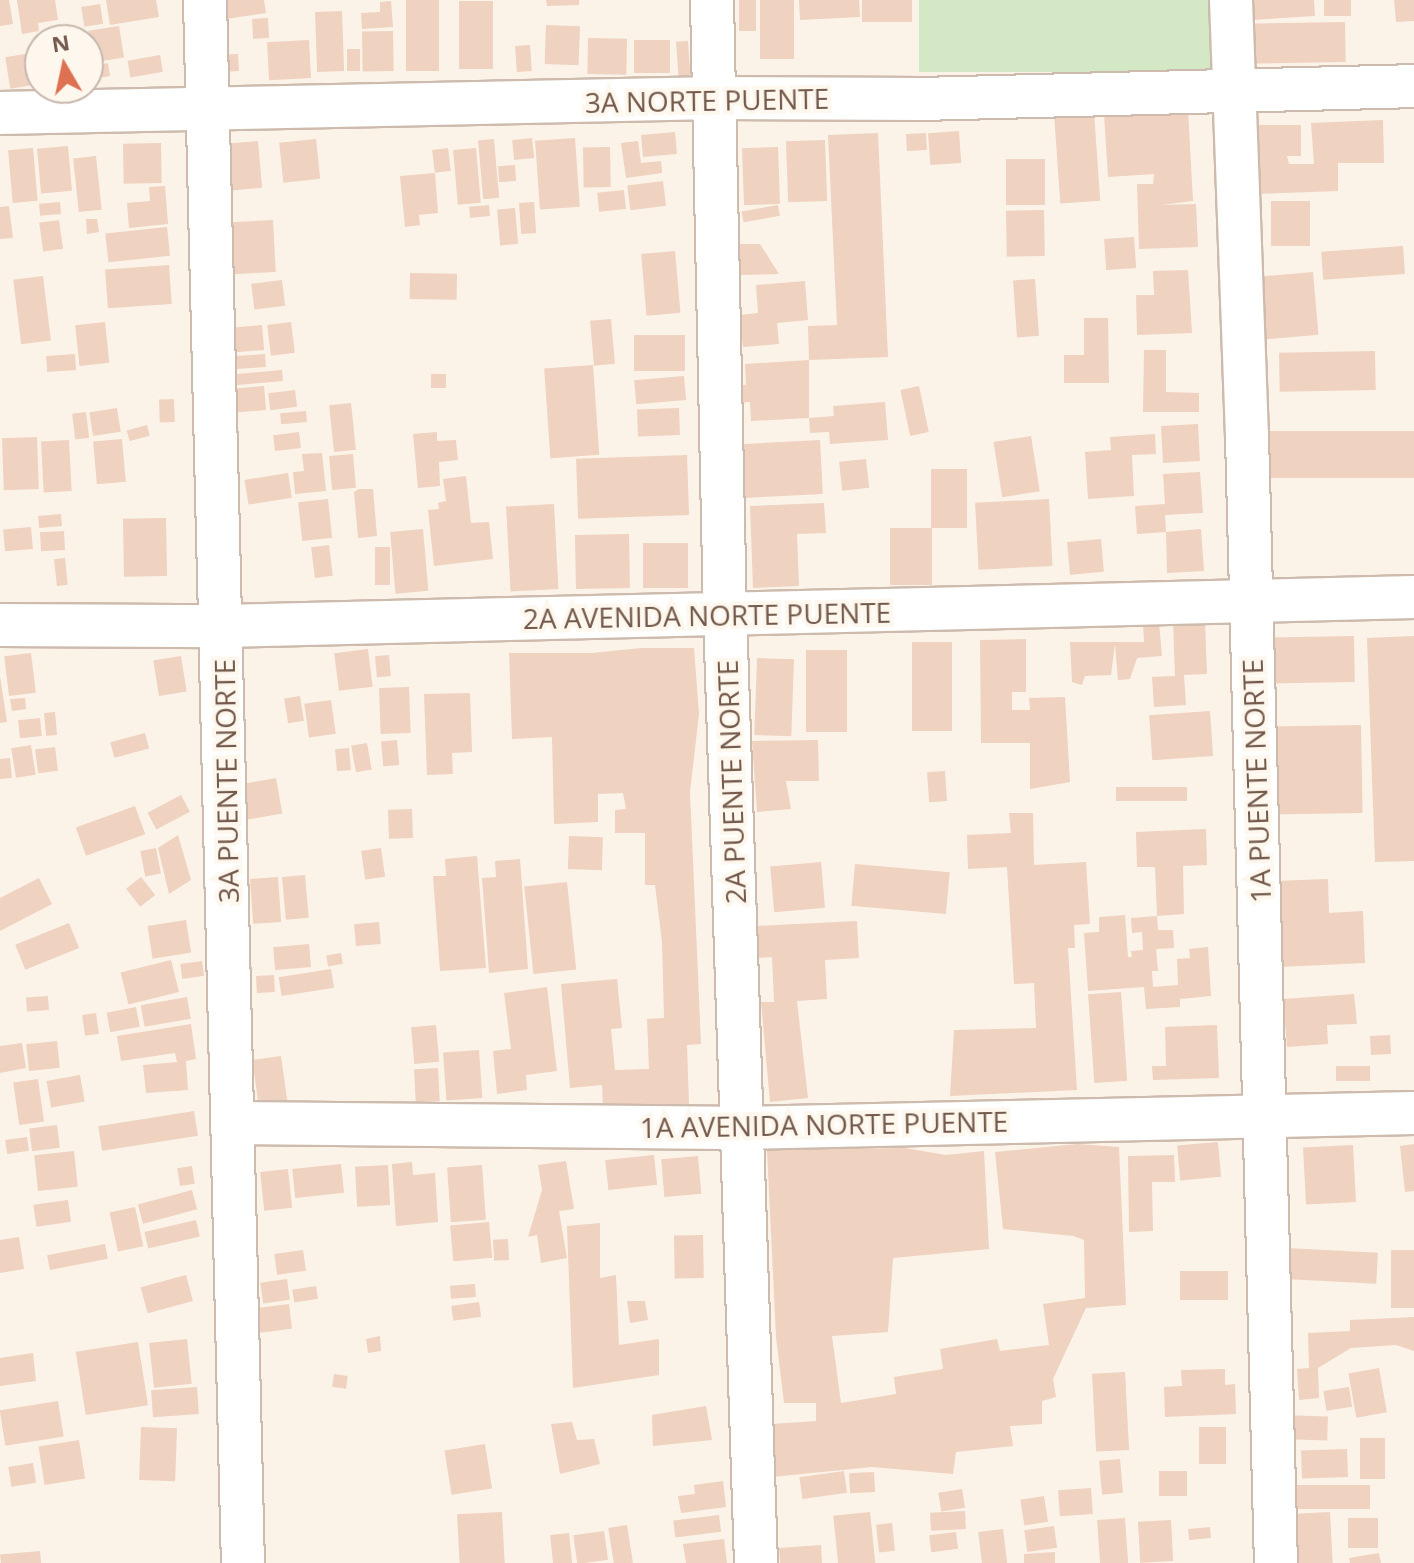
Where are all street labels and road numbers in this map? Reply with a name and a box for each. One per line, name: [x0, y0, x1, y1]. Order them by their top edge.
street label: 3A NORTE PUENTE: [585, 81, 829, 119]
street label: 2A AVENIDA NORTE PUENTE: [523, 595, 891, 635]
street label: 1A PUENTE NORTE: [1235, 658, 1277, 904]
street label: 3A PUENTE NORTE: [207, 659, 245, 903]
street label: 2A PUENTE NORTE: [710, 659, 752, 905]
street label: 1A AVENIDA NORTE PUENTE: [640, 1104, 1008, 1144]

